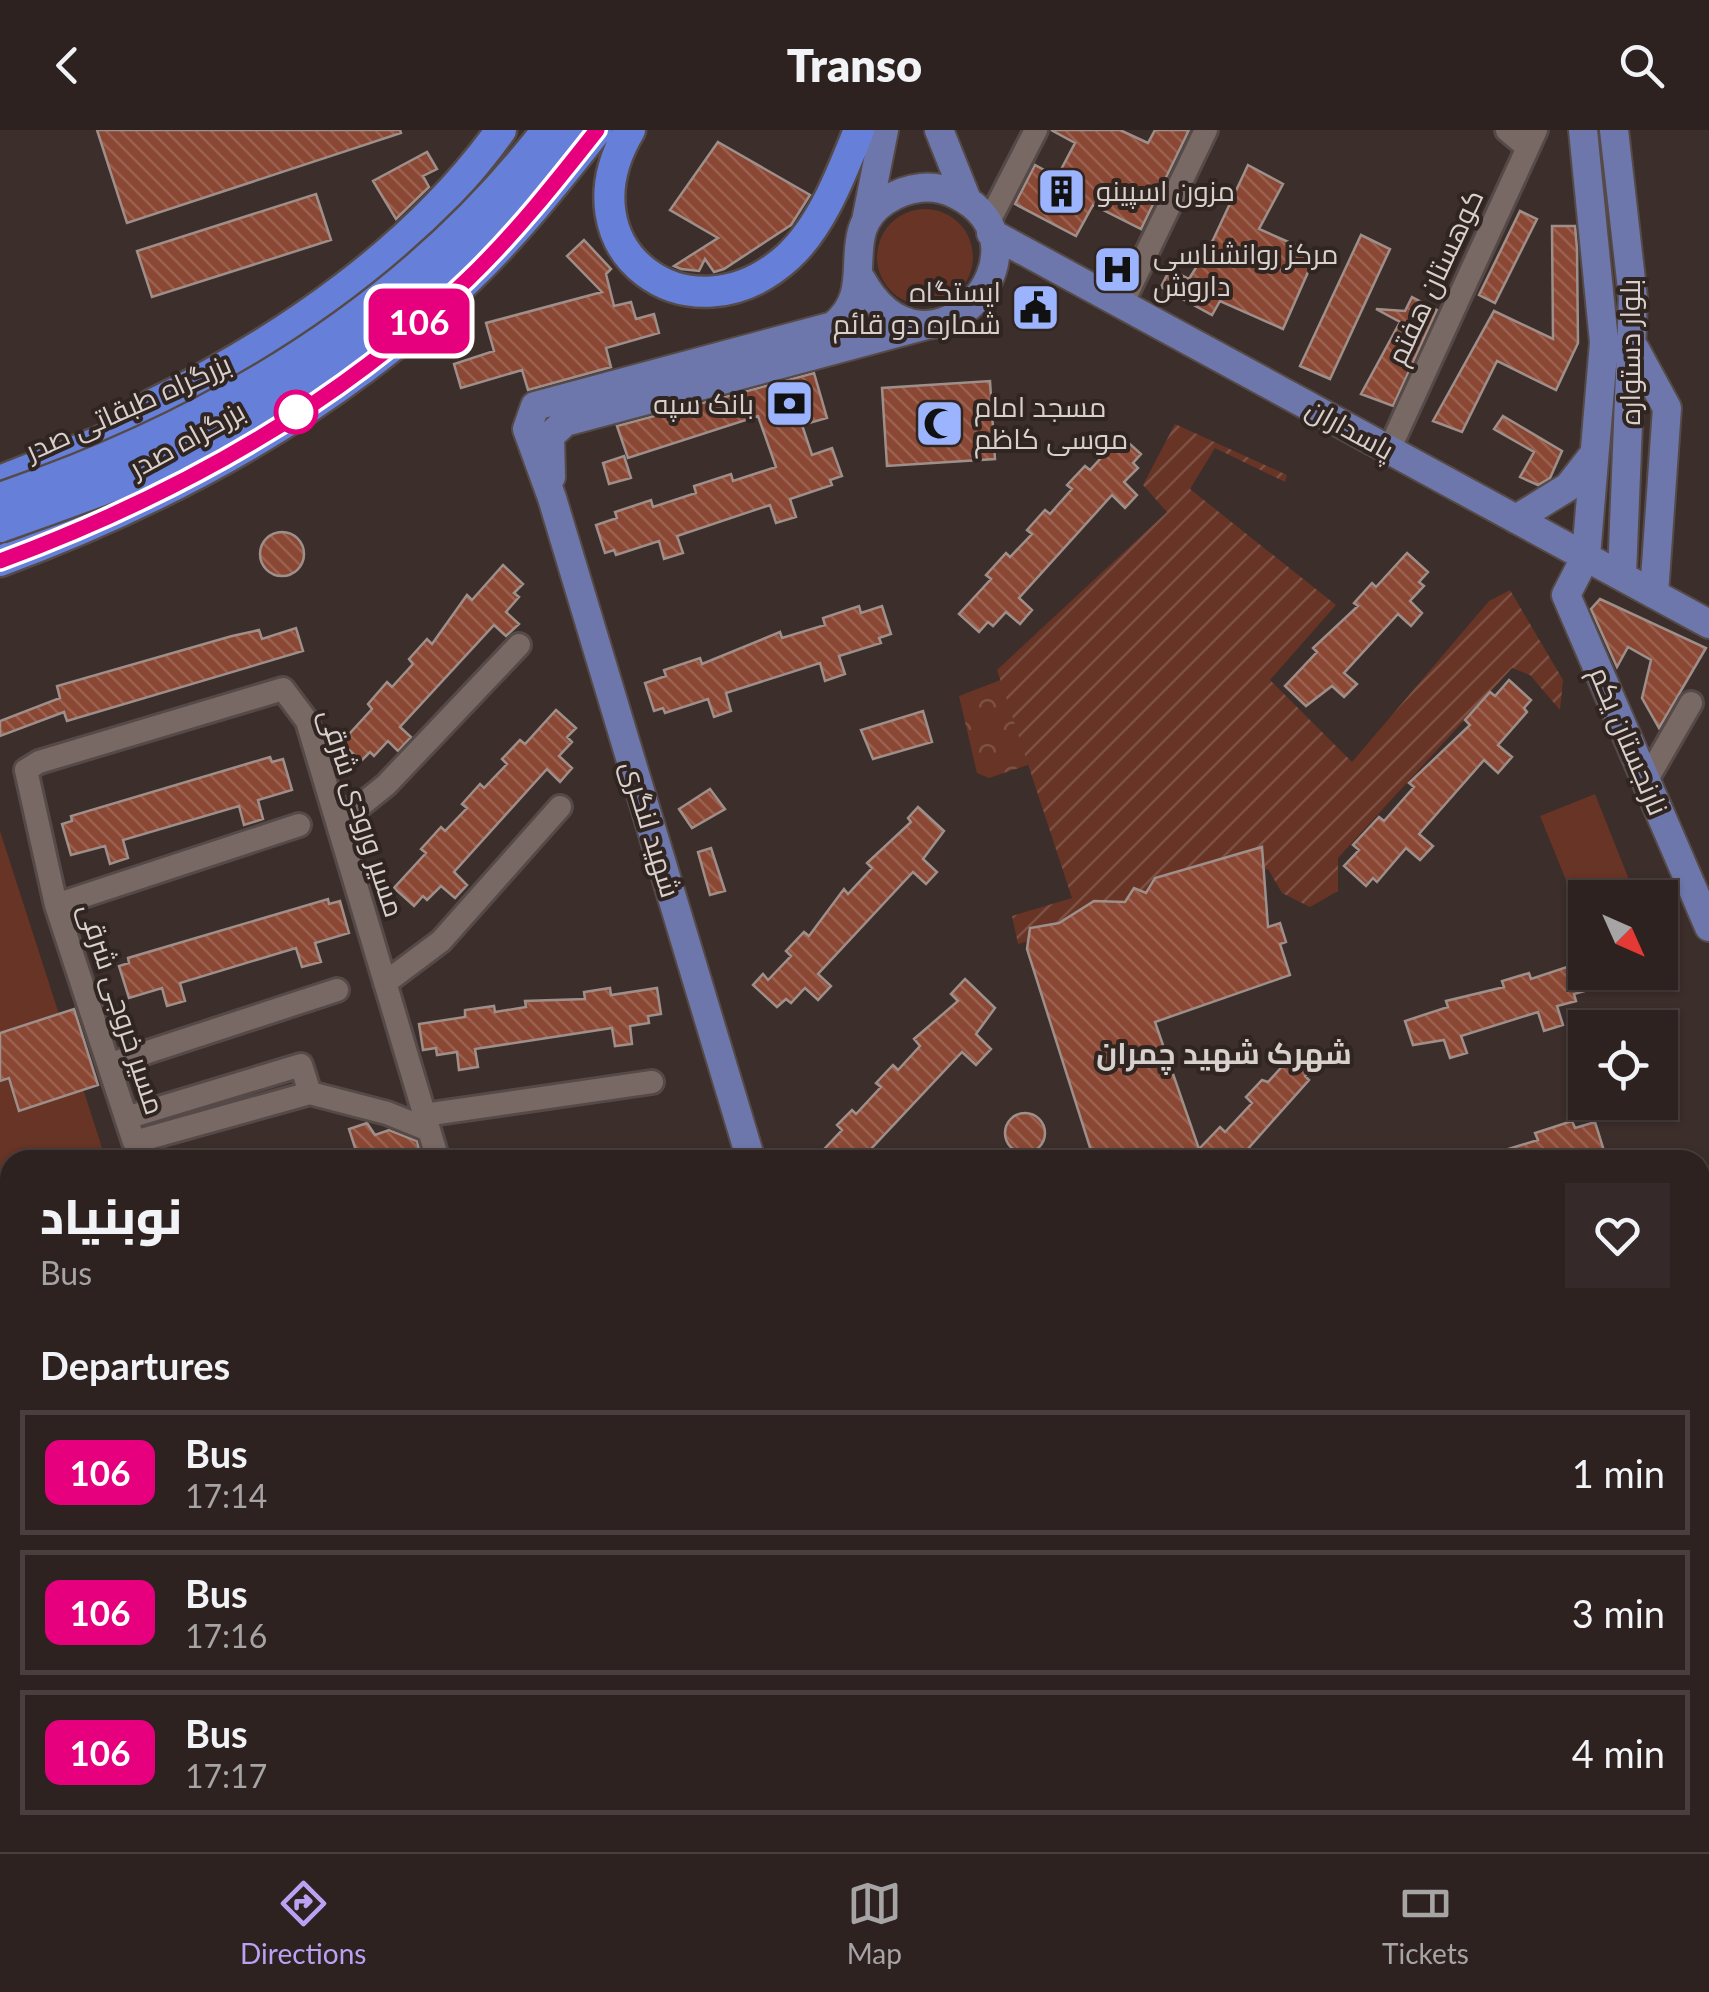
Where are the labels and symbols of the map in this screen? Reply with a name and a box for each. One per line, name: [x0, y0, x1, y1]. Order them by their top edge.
building icon: مزون اسپینو: [1035, 165, 1087, 217]
place label: مزون اسپینو: [1096, 173, 1235, 209]
street label: کوهستان هفتم: [1379, 184, 1493, 371]
place label: مرکز روانشناسی داروش: [1153, 236, 1339, 303]
hospital icon: مرکز روانشناسی داروش: [1092, 244, 1144, 296]
place label: ایستگاه شماره دو قائم: [833, 274, 1001, 344]
street label: بلوار دستواره: [1612, 279, 1646, 425]
public building icon: ایستگاه شماره دو قائم: [1010, 282, 1062, 334]
line badge: 106: [362, 288, 476, 354]
street label: بزرگراه طبقاتی صدر: [18, 346, 236, 468]
bank icon: بانک سپه: [763, 378, 815, 430]
place label: بانک سپه: [653, 386, 754, 422]
place label: مسجد امام موسی کاظم: [974, 389, 1128, 459]
street label: پاسداران: [1299, 390, 1401, 469]
unlabelled marker: [275, 391, 317, 433]
street label: بزرگراه صدر: [121, 392, 250, 485]
mosque icon: مسجد امام موسی کاظم: [913, 397, 965, 449]
street label: نارنجستان یکم: [1580, 661, 1676, 822]
street label: مسیر ورودی شرقی: [312, 704, 413, 921]
street label: شهید لنگری: [614, 756, 689, 902]
north arrow: [1568, 880, 1678, 990]
street label: مسیر خروجی شرقی: [72, 899, 173, 1119]
district label: شهرک شهید چمران: [1096, 1034, 1352, 1075]

